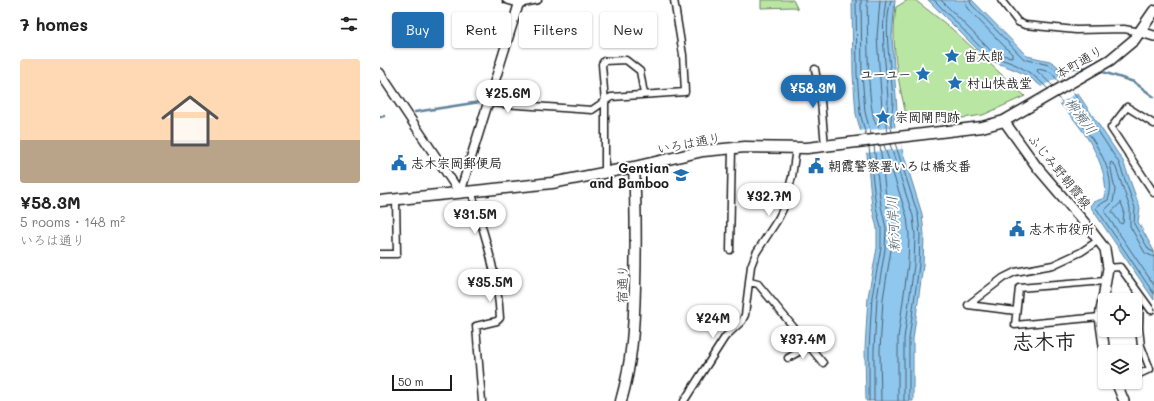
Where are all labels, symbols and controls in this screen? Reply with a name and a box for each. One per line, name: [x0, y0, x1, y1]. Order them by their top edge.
chip: Buy: [392, 12, 444, 48]
chip: Rent: [452, 12, 511, 48]
chip: Filters: [519, 12, 592, 48]
chip: New: [600, 12, 657, 48]
text: 7 homes: [20, 13, 88, 35]
icon: filters: [338, 13, 360, 35]
street label: 本町通り: [1052, 41, 1106, 82]
place icon: 宙太郎: [943, 47, 961, 65]
place label: 宙太郎: [964, 47, 1003, 64]
place label: ユーユー: [860, 65, 911, 82]
place icon: ユーユー: [914, 65, 932, 83]
place icon: 村山快哉堂: [946, 74, 964, 92]
place label: 村山快哉堂: [967, 74, 1032, 91]
pin: ¥58.3M: [780, 75, 846, 109]
text: ¥58.3M: [790, 79, 836, 96]
pin: ¥25.6M: [475, 80, 541, 114]
text: ¥25.6M: [485, 84, 531, 101]
icon: home: [154, 85, 226, 157]
water label: 柳瀬川: [1061, 93, 1101, 138]
place icon: 宗岡閘門跡: [874, 108, 892, 126]
place label: 宗岡閘門跡: [895, 108, 960, 125]
street label: いろは通り: [655, 128, 722, 157]
street label: ふじみ野朝霞線: [1025, 130, 1096, 212]
public building icon: 志木宗岡郵便局: [390, 154, 408, 172]
place label: 志木宗岡郵便局: [411, 154, 502, 171]
public building icon: 朝霞警察署いろは橋交番: [807, 157, 825, 175]
place label: 朝霞警察署いろは橋交番: [828, 157, 971, 174]
place label: Gentian and Bamboo: [590, 159, 669, 191]
school or university icon: Gentian and Bamboo: [672, 166, 690, 184]
pin: ¥32.7M: [736, 183, 802, 217]
text: ¥32.7M: [746, 187, 792, 204]
text: ¥58.3M: [20, 191, 81, 213]
water label: 新河岸川: [882, 196, 903, 252]
pin: ¥31.5M: [442, 201, 508, 235]
text: ¥31.5M: [453, 205, 497, 222]
text: 5 rooms · 148 m²: [20, 213, 125, 230]
public building icon: 志木市役所: [1008, 220, 1026, 238]
place label: 志木市役所: [1029, 220, 1094, 237]
text: いろは通り: [20, 231, 85, 248]
street label: 宿通り: [613, 264, 630, 304]
pin: ¥35.5M: [457, 269, 523, 303]
text: ¥35.5M: [467, 273, 513, 290]
map controls: [1098, 293, 1142, 389]
button: locate: [1098, 293, 1142, 337]
pin: ¥24M: [689, 305, 737, 339]
text: ¥24M: [696, 309, 730, 326]
pin: ¥37.4M: [770, 326, 836, 360]
district label: 志木市: [1013, 327, 1076, 354]
text: ¥37.4M: [780, 330, 826, 347]
button: layers: [1098, 345, 1142, 389]
scale bar: [392, 373, 452, 392]
text: 50 m: [398, 374, 424, 389]

